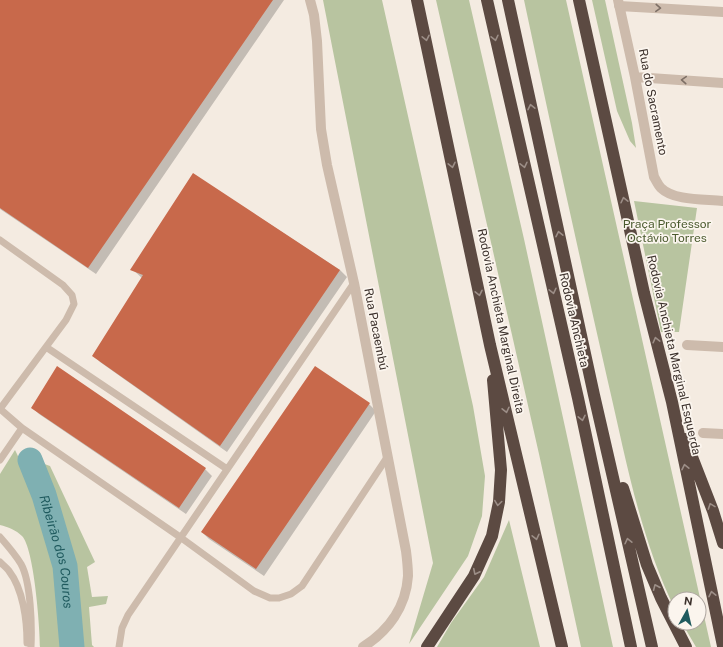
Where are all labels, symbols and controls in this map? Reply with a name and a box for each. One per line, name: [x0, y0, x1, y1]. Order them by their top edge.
one-way arrow: [655, 4, 661, 13]
one-way arrow: [421, 35, 429, 41]
one-way arrow: [491, 35, 499, 41]
street label: Rua do Sacramento: [636, 47, 670, 157]
one-way arrow: [681, 76, 687, 85]
one-way arrow: [528, 104, 536, 110]
one-way arrow: [448, 162, 456, 169]
one-way arrow: [520, 162, 528, 168]
one-way arrow: [620, 197, 628, 203]
park label: Praça Professor Octávio Torres: [623, 217, 712, 245]
street label: Rodovia Anchieta Marginal Direita: [475, 227, 527, 415]
one-way arrow: [555, 231, 563, 237]
street label: Rodovia Anchieta Marginal Esquerda: [644, 254, 704, 456]
street label: Rodovia Anchieta: [556, 271, 592, 369]
street label: Rua Pacaembú: [361, 287, 391, 371]
one-way arrow: [549, 288, 557, 295]
one-way arrow: [475, 289, 483, 296]
one-way arrow: [653, 337, 661, 344]
one-way arrow: [501, 407, 509, 413]
one-way arrow: [578, 415, 586, 421]
one-way arrow: [682, 464, 690, 470]
water label: Ribeirão dos Couros: [36, 493, 76, 609]
one-way arrow: [494, 500, 503, 506]
one-way arrow: [707, 503, 715, 510]
one-way arrow: [531, 533, 539, 540]
one-way arrow: [624, 538, 632, 544]
one-way arrow: [473, 567, 481, 575]
one-way arrow: [653, 584, 661, 591]
north arrow: [667, 591, 707, 631]
one-way arrow: [709, 591, 717, 598]
text: N: [683, 595, 693, 608]

